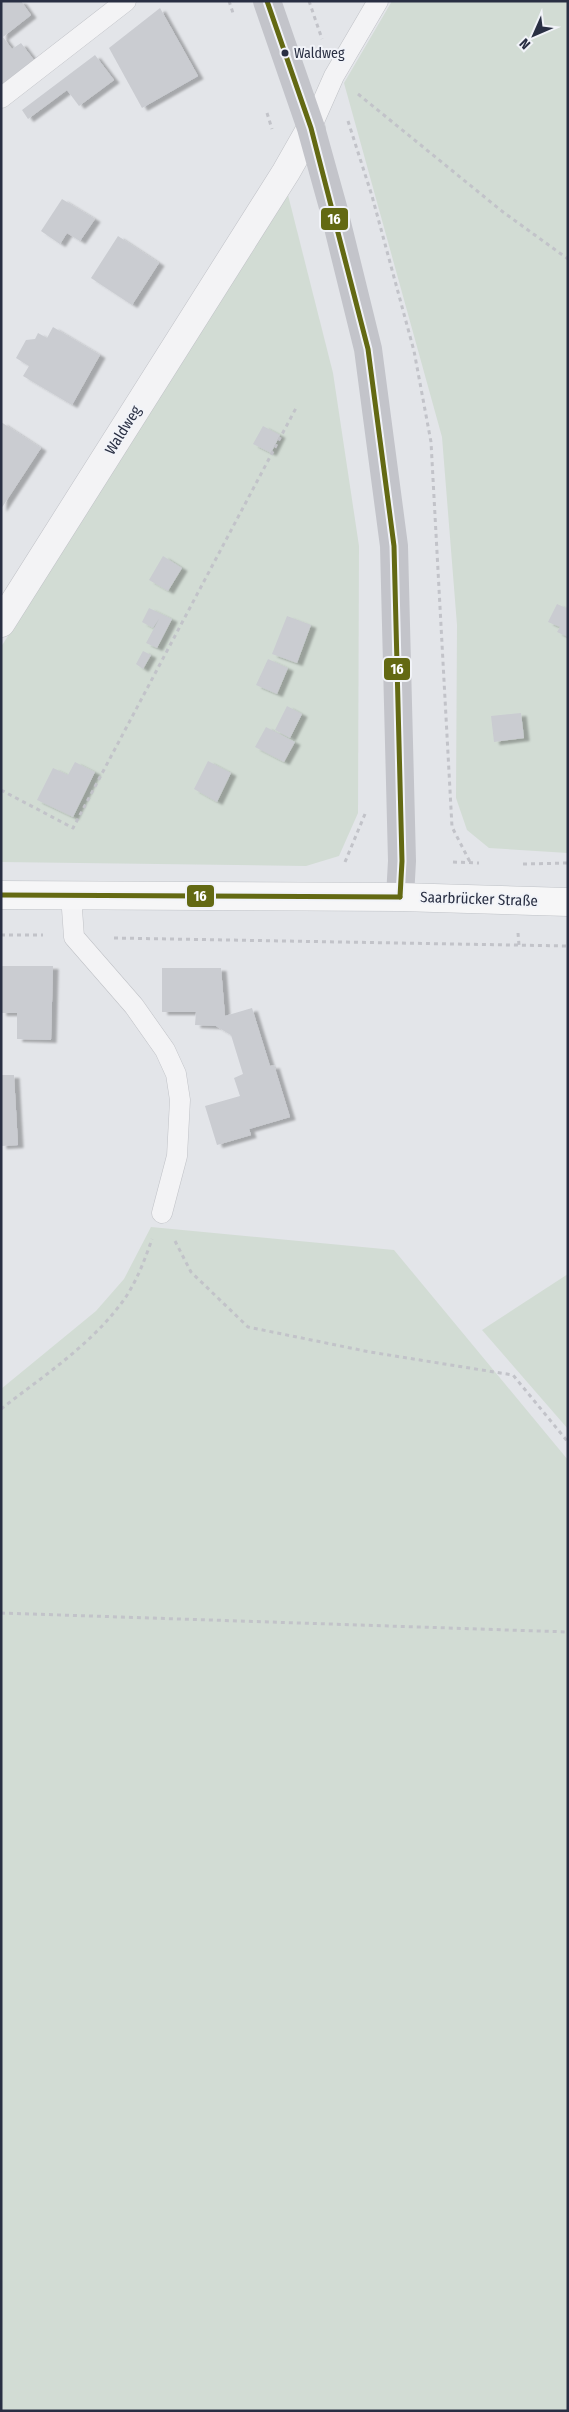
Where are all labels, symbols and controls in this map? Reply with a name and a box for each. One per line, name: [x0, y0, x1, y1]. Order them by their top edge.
north arrow: [509, 10, 559, 60]
text: N: [516, 35, 534, 53]
place label: Waldweg: [294, 45, 345, 62]
marker: Waldweg: [280, 48, 290, 58]
line badge: 16: [320, 207, 349, 231]
text: 16: [327, 211, 341, 228]
street label: Waldweg: [101, 402, 145, 458]
line badge: 16: [383, 657, 411, 681]
text: 16: [390, 661, 404, 678]
line badge: 16: [186, 884, 215, 908]
text: 16: [193, 888, 207, 905]
street label: Saarbrücker Straße: [420, 888, 538, 910]

